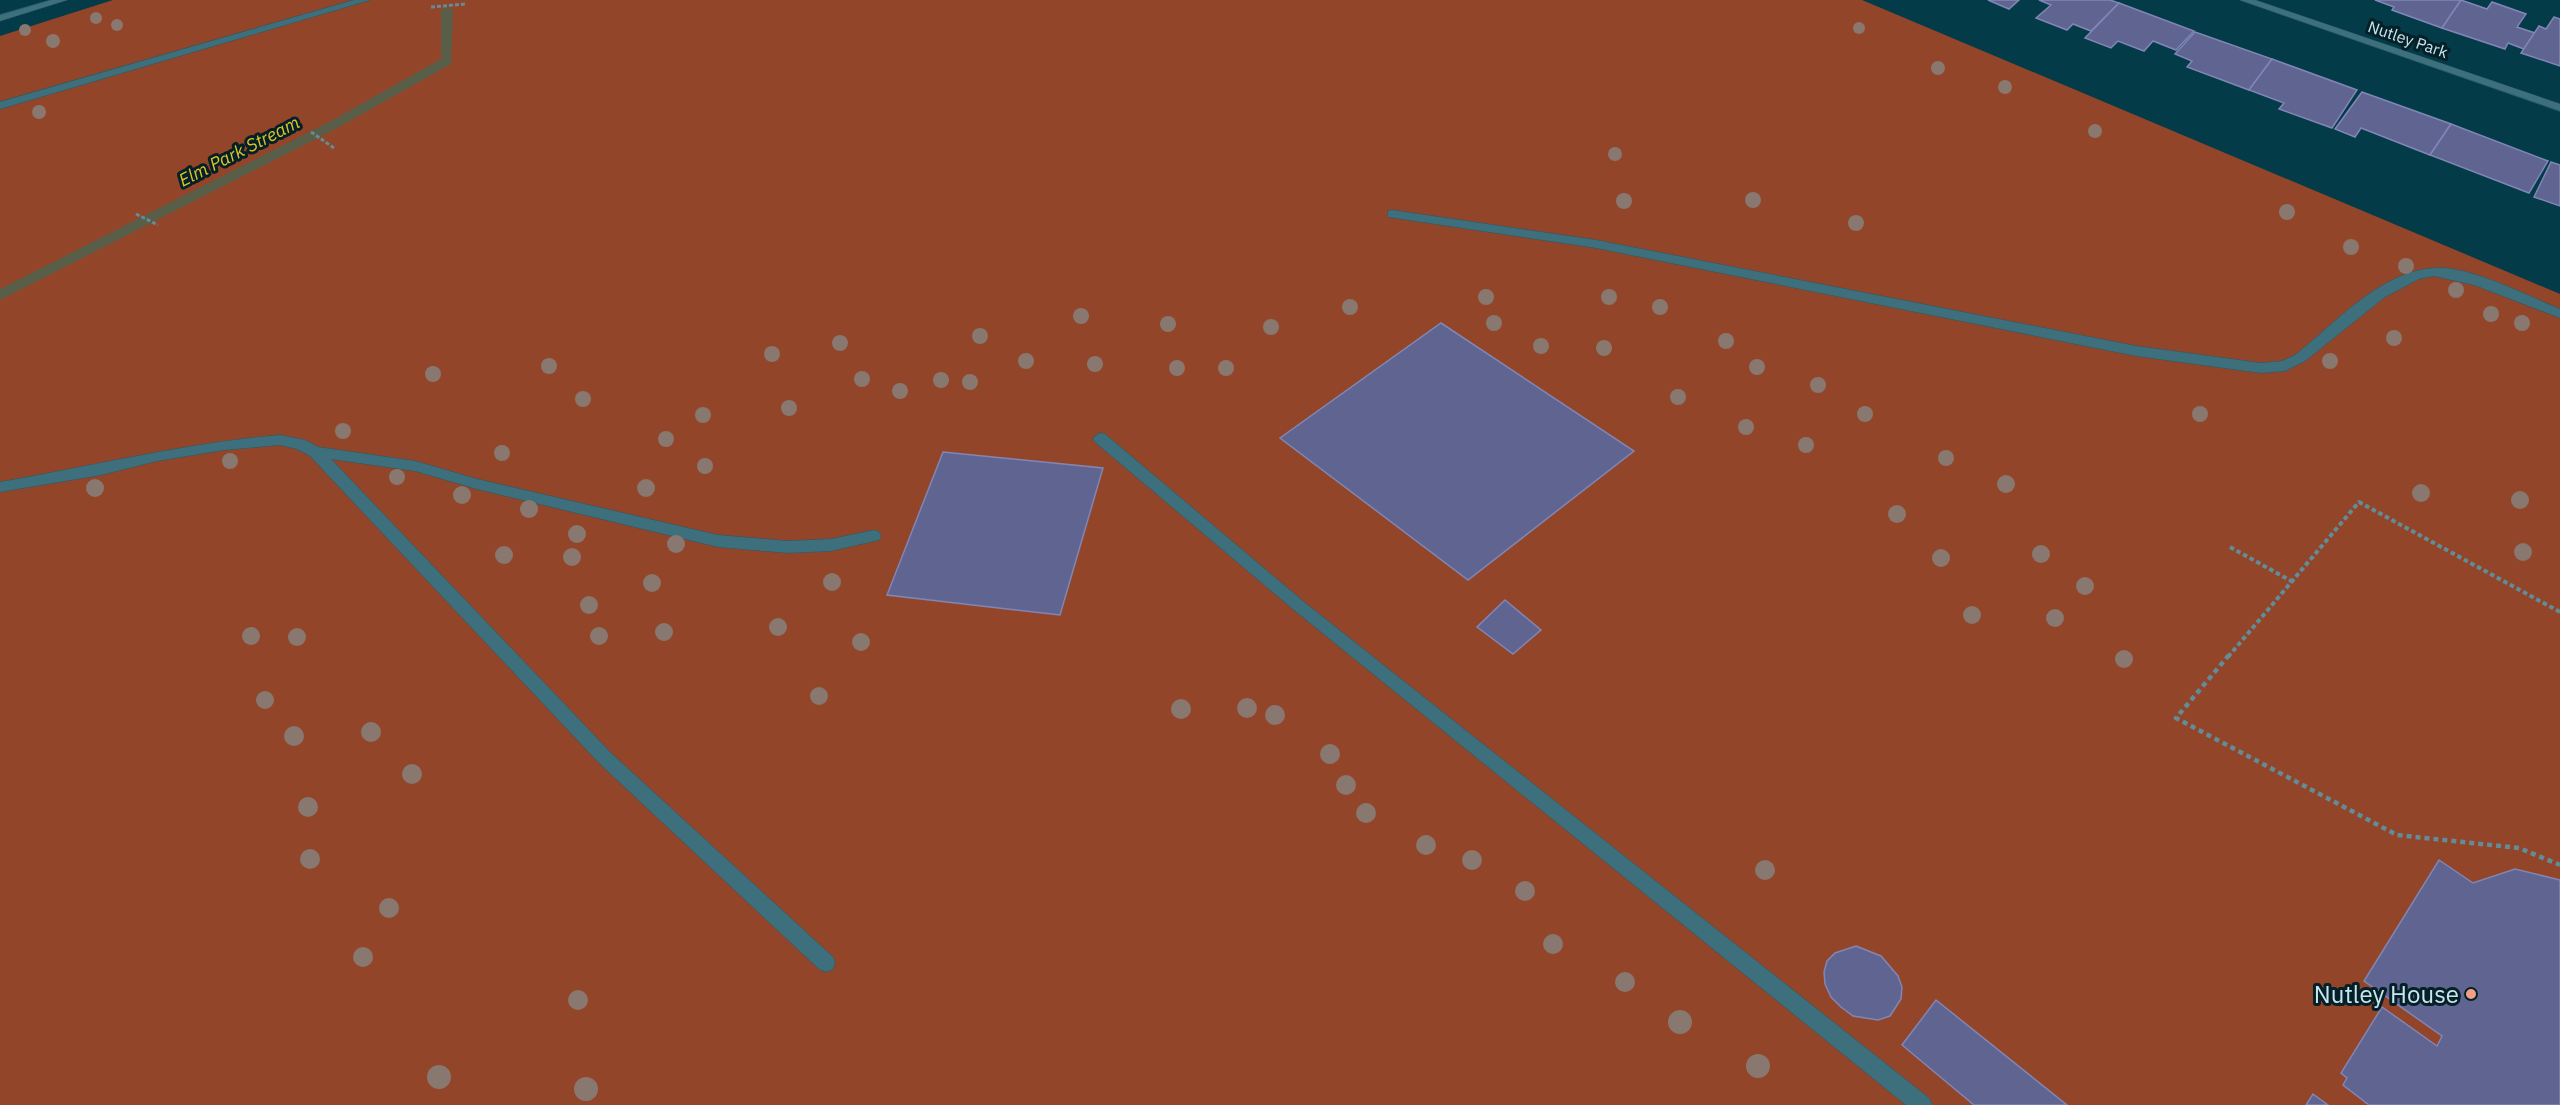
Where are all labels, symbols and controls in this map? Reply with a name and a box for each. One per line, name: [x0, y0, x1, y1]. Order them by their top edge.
street label: Nutley Park: [2365, 16, 2451, 62]
water label: Elm Park Stream: [175, 111, 303, 191]
place label: Nutley House: [2314, 978, 2459, 1010]
marker: Nutley House: [2464, 987, 2478, 1001]

